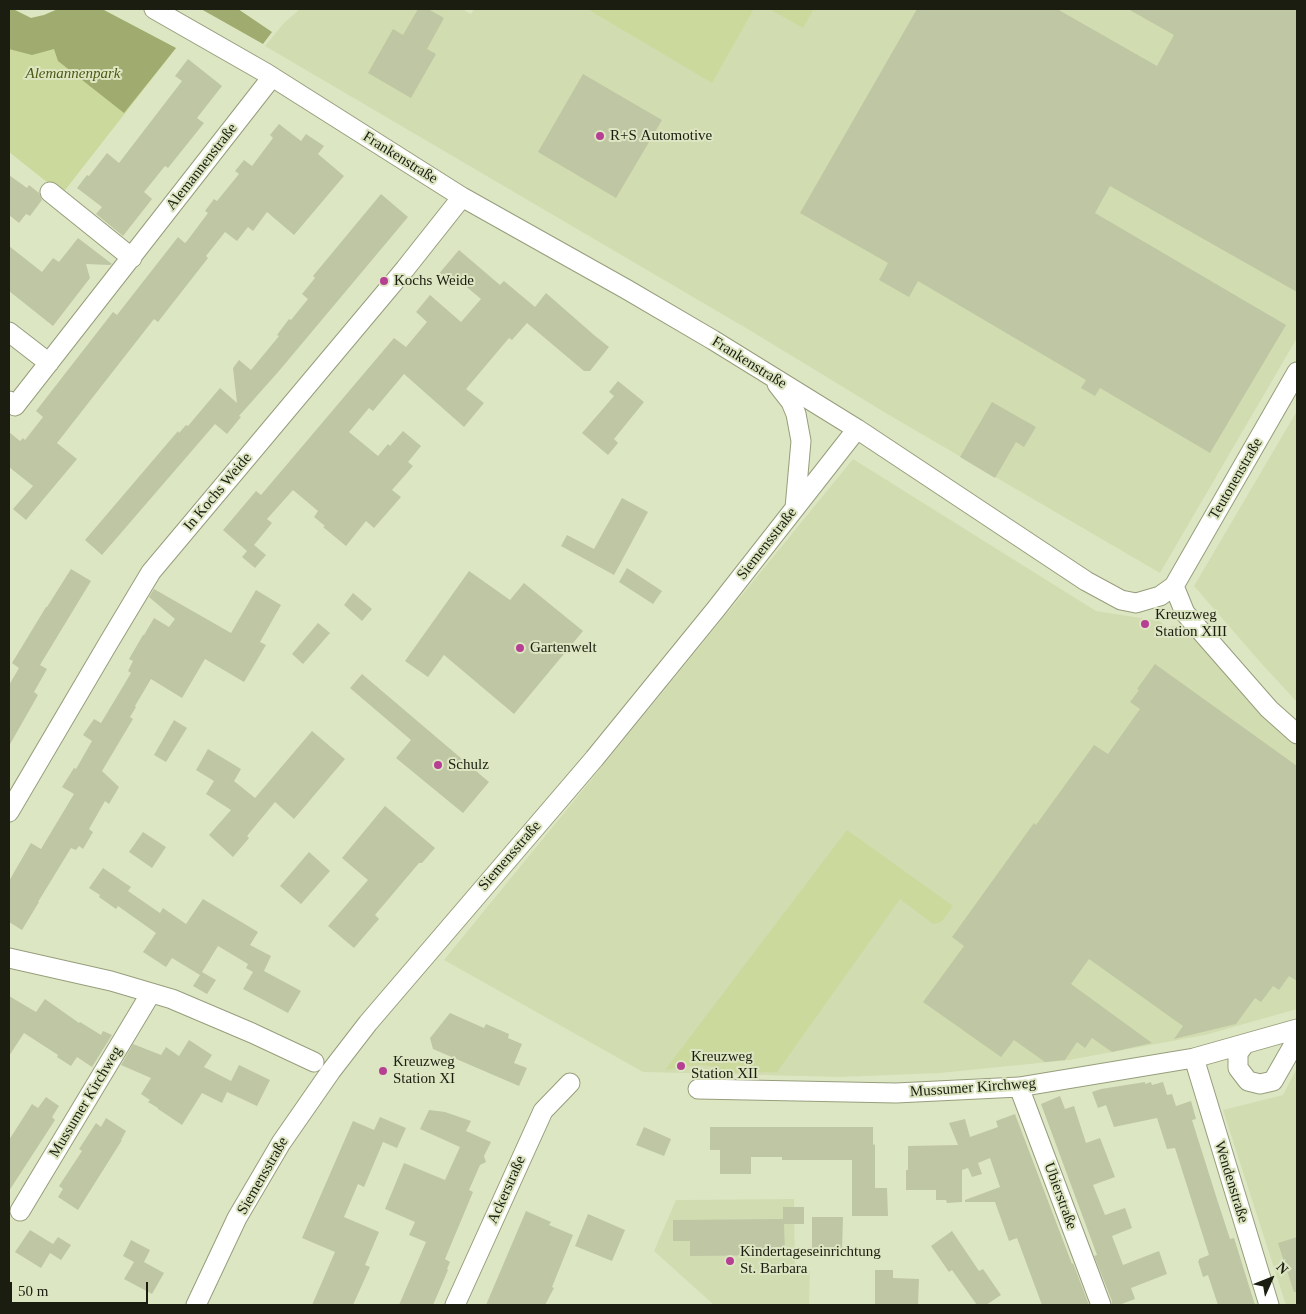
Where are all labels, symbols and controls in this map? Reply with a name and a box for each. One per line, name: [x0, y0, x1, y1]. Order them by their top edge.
park label: Alemannenpark: [26, 65, 120, 83]
street label: Alemannenstraße: [163, 120, 241, 214]
place label: R+S Automotive: [610, 127, 712, 145]
street label: Frankenstraße: [359, 128, 441, 188]
marker: R+S Automotive: [594, 130, 606, 142]
place label: Kochs Weide: [394, 272, 474, 290]
marker: Kochs Weide: [378, 275, 390, 287]
street label: Frankenstraße: [708, 333, 790, 393]
street label: Teutonenstraße: [1205, 435, 1267, 523]
street label: In Kochs Weide: [180, 449, 256, 535]
street label: Siemensstraße: [733, 504, 801, 584]
place label: Kreuzweg Station XIII: [1155, 606, 1227, 641]
marker: Kreuzweg Station XIII: [1139, 618, 1151, 630]
place label: Gartenwelt: [530, 639, 597, 657]
marker: Gartenwelt: [514, 642, 526, 654]
place label: Schulz: [448, 756, 489, 774]
marker: Schulz: [432, 759, 444, 771]
street label: Siemensstraße: [475, 817, 545, 895]
street label: Mussumer Kirchweg: [46, 1043, 126, 1161]
place label: Kreuzweg Station XII: [691, 1048, 758, 1083]
place label: Kreuzweg Station XI: [393, 1053, 455, 1088]
marker: Kreuzweg Station XII: [675, 1060, 687, 1072]
marker: Kreuzweg Station XI: [377, 1065, 389, 1077]
street label: Mussumer Kirchweg: [909, 1075, 1037, 1101]
street label: Siemensstraße: [234, 1134, 292, 1218]
street label: Wendenstraße: [1210, 1139, 1252, 1225]
street label: Ackerstraße: [484, 1153, 530, 1227]
street label: Ubierstraße: [1040, 1160, 1080, 1232]
place label: Kindertageseinrichtung St. Barbara: [740, 1243, 881, 1278]
north arrow: [1246, 1254, 1296, 1304]
marker: Kindertageseinrichtung St. Barbara: [724, 1255, 736, 1267]
text: N: [1273, 1259, 1291, 1277]
scale bar: [12, 1272, 150, 1304]
text: 50 m: [18, 1283, 48, 1299]

